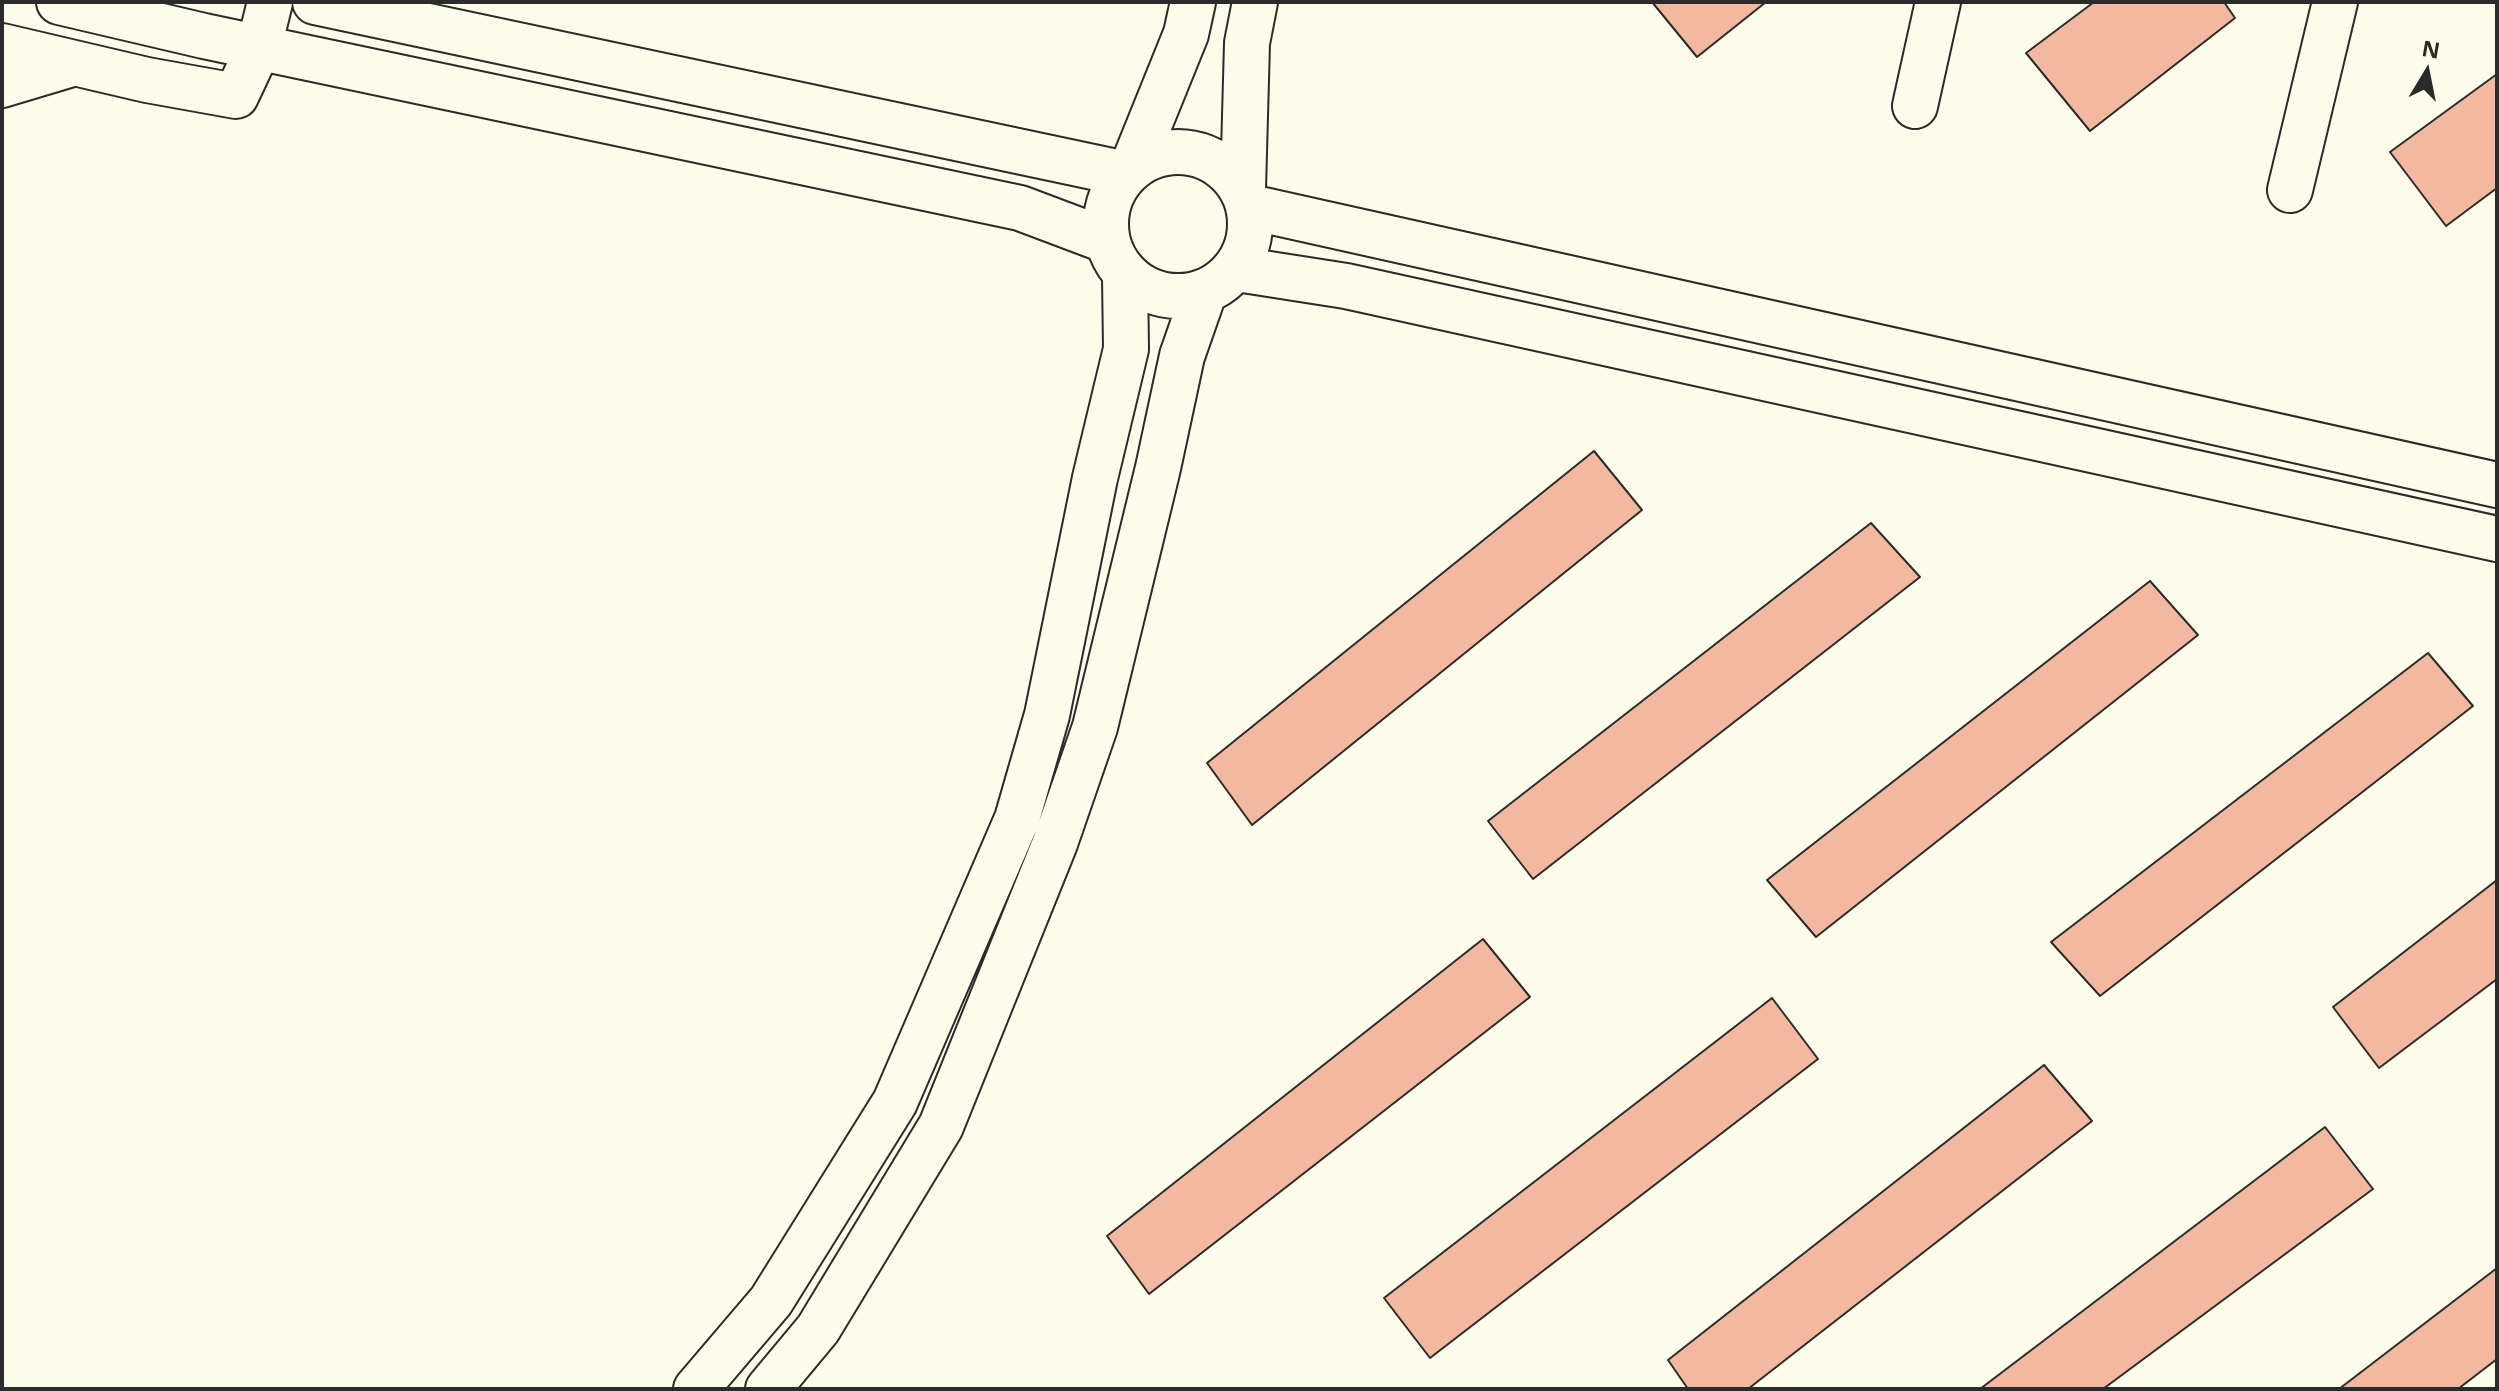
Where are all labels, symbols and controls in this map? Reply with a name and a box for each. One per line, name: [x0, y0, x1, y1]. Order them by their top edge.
north arrow: [2387, 32, 2467, 112]
text: N: [2420, 32, 2443, 65]

